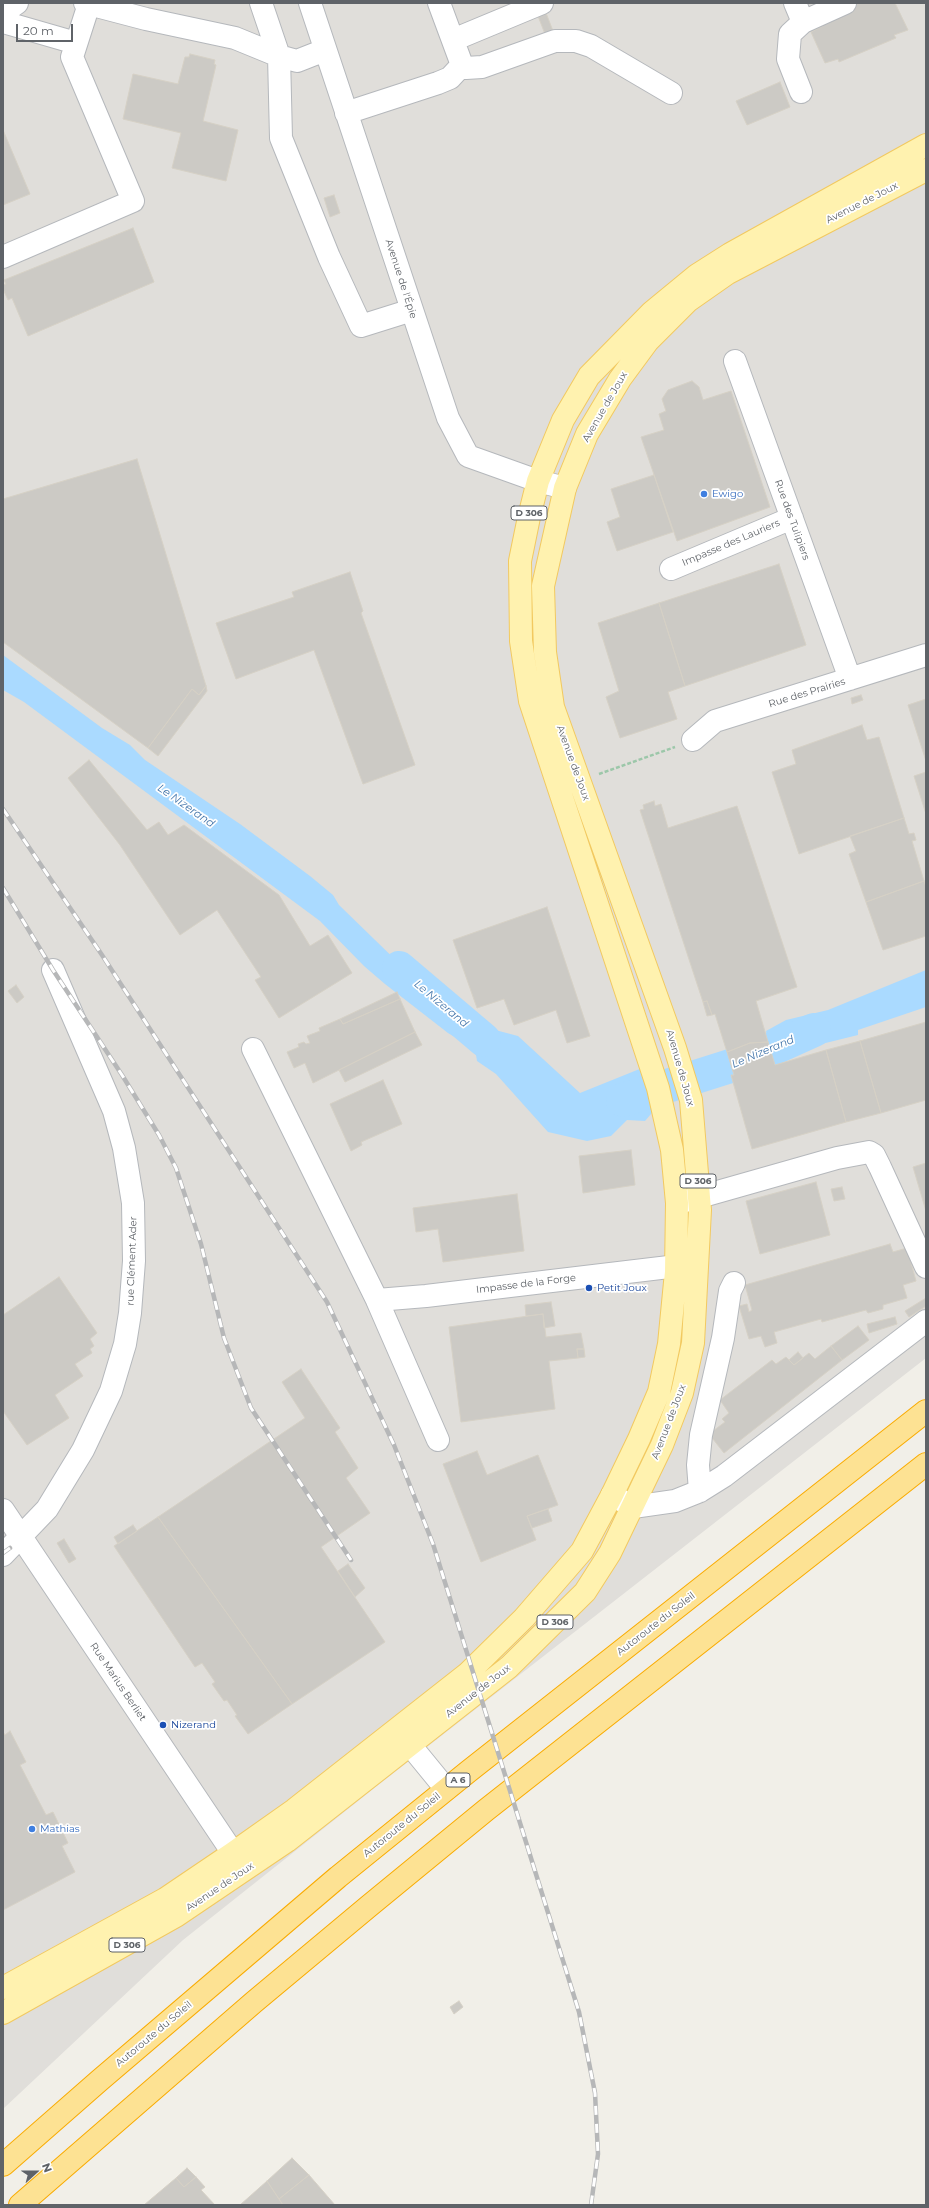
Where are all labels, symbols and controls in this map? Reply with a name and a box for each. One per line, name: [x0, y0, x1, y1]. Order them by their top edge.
scale bar: [18, 16, 75, 42]
text: 20 m: [23, 23, 54, 38]
street label: Avenue de Joux: [824, 180, 900, 226]
street label: Avenue de l'Épie: [383, 238, 419, 320]
street label: Avenue de Joux: [580, 370, 630, 444]
street label: Rue des Tulipiers: [772, 478, 812, 562]
place label: Ewigo: [712, 488, 743, 500]
marker: Ewigo: [699, 489, 709, 499]
road number: D 306: [511, 506, 547, 520]
street label: Impasse des Lauriers: [680, 517, 782, 569]
street label: Rue des Prairies: [767, 676, 847, 710]
street label: Avenue de Joux: [554, 724, 592, 802]
water label: Le Nizerand: [155, 781, 217, 831]
water label: Le Nizerand: [411, 978, 471, 1030]
street label: Avenue de Joux: [663, 1028, 697, 1108]
water label: Le Nizerand: [730, 1033, 796, 1071]
road number: D 306: [680, 1174, 716, 1188]
street label: rue Clément Ader: [124, 1216, 140, 1306]
street label: Impasse de la Forge: [475, 1272, 577, 1296]
place label: Petit Joux: [597, 1282, 647, 1294]
marker: Petit Joux: [584, 1283, 594, 1293]
street label: Avenue de Joux: [649, 1383, 689, 1461]
street label: Autoroute du Soleil: [614, 1590, 698, 1658]
road number: D 306: [537, 1615, 573, 1629]
street label: Rue Marius Berliet: [87, 1641, 149, 1723]
street label: Avenue de Joux: [443, 1662, 513, 1720]
place label: Nizerand: [171, 1719, 216, 1731]
marker: Nizerand: [158, 1720, 168, 1730]
road number: A 6: [446, 1773, 470, 1787]
street label: Autoroute du Soleil: [361, 1790, 443, 1860]
place label: Mathias: [40, 1823, 80, 1835]
marker: Mathias: [27, 1824, 37, 1834]
street label: Avenue de Joux: [184, 1860, 256, 1914]
road number: D 306: [109, 1938, 145, 1952]
street label: Autoroute du Soleil: [113, 1999, 195, 2069]
north arrow: [16, 2152, 56, 2192]
text: N: [39, 2161, 55, 2174]

